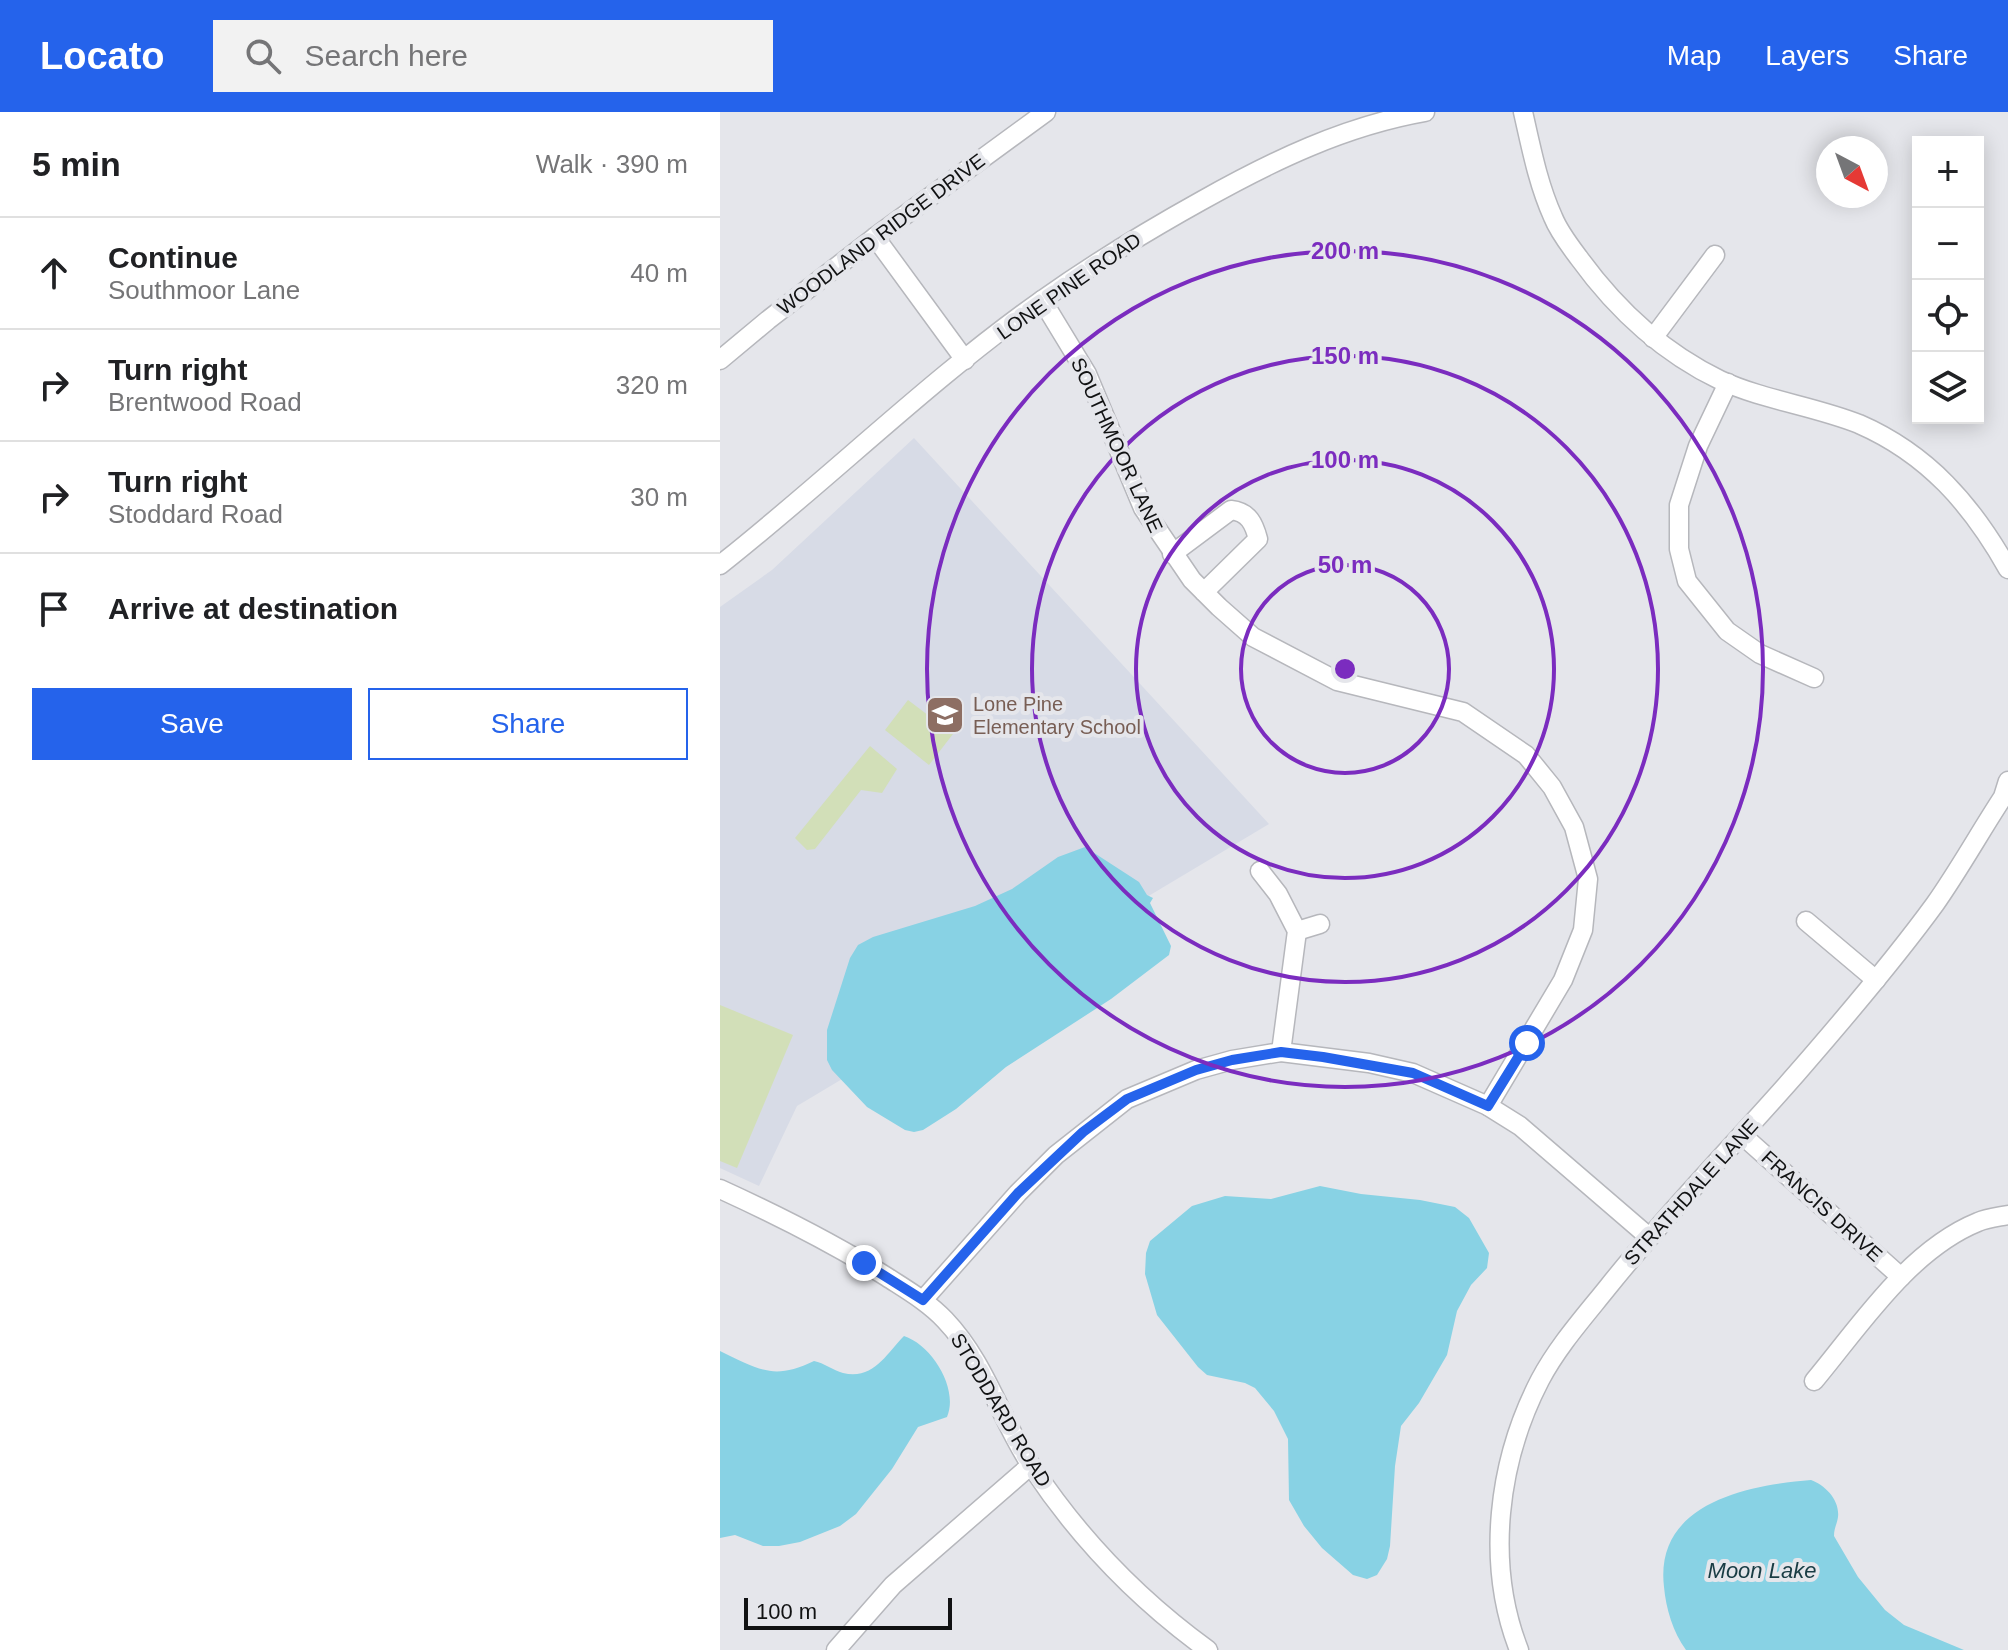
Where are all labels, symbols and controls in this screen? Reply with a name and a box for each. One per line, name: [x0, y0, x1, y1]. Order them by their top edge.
search box: [213, 20, 773, 92]
icon: search: [241, 34, 285, 78]
text: Locato: [40, 35, 165, 77]
text: Search here: [305, 39, 468, 72]
text: Map: [1667, 40, 1721, 71]
text: Layers: [1765, 40, 1849, 71]
text: Share: [1893, 40, 1968, 71]
north arrow: [1816, 136, 1888, 208]
map controls: [1912, 136, 1984, 424]
button: +: [1912, 136, 1984, 208]
text: 5 min: [32, 145, 121, 183]
text: Walk · 390 m: [536, 149, 688, 179]
street label: WOODLAND RIDGE DRIVE: [773, 149, 989, 319]
button: −: [1912, 208, 1984, 280]
street label: LONE PINE ROAD: [993, 228, 1145, 344]
text: 200 m: [1311, 237, 1379, 264]
text: Continue: [108, 241, 238, 274]
icon: ahead: [32, 251, 76, 295]
text: 40 m: [630, 258, 688, 288]
text: Southmoor Lane: [108, 275, 300, 305]
button: locate: [1912, 280, 1984, 352]
text: 150 m: [1311, 342, 1379, 369]
button: layers: [1912, 352, 1984, 424]
text: Turn right: [108, 353, 247, 386]
street label: SOUTHMOOR LANE: [1067, 354, 1167, 536]
icon: right: [32, 363, 76, 407]
text: 320 m: [616, 370, 688, 400]
text: Brentwood Road: [108, 387, 302, 417]
text: 100 m: [1311, 446, 1379, 473]
text: Turn right: [108, 465, 247, 498]
icon: right: [32, 475, 76, 519]
text: 30 m: [630, 482, 688, 512]
text: Stoddard Road: [108, 499, 283, 529]
text: 50 m: [1318, 551, 1372, 578]
icon: arrive: [32, 587, 76, 631]
text: Arrive at destination: [108, 592, 398, 625]
centre of rings: [1331, 655, 1359, 683]
button: Save: [32, 688, 352, 760]
button: Share: [368, 688, 688, 760]
place label: Lone Pine Elementary School: [973, 693, 1141, 738]
school or university icon: Lone Pine Elementary School: [924, 694, 966, 736]
route start: [1509, 1025, 1545, 1061]
street label: STRATHDALE LANE: [1620, 1115, 1762, 1269]
street label: FRANCIS DRIVE: [1757, 1146, 1887, 1266]
route end: [846, 1245, 882, 1281]
street label: STODDARD ROAD: [946, 1329, 1056, 1491]
water label: Moon Lake: [1708, 1558, 1816, 1583]
scale bar: [744, 1594, 952, 1630]
text: 100 m: [756, 1599, 817, 1624]

